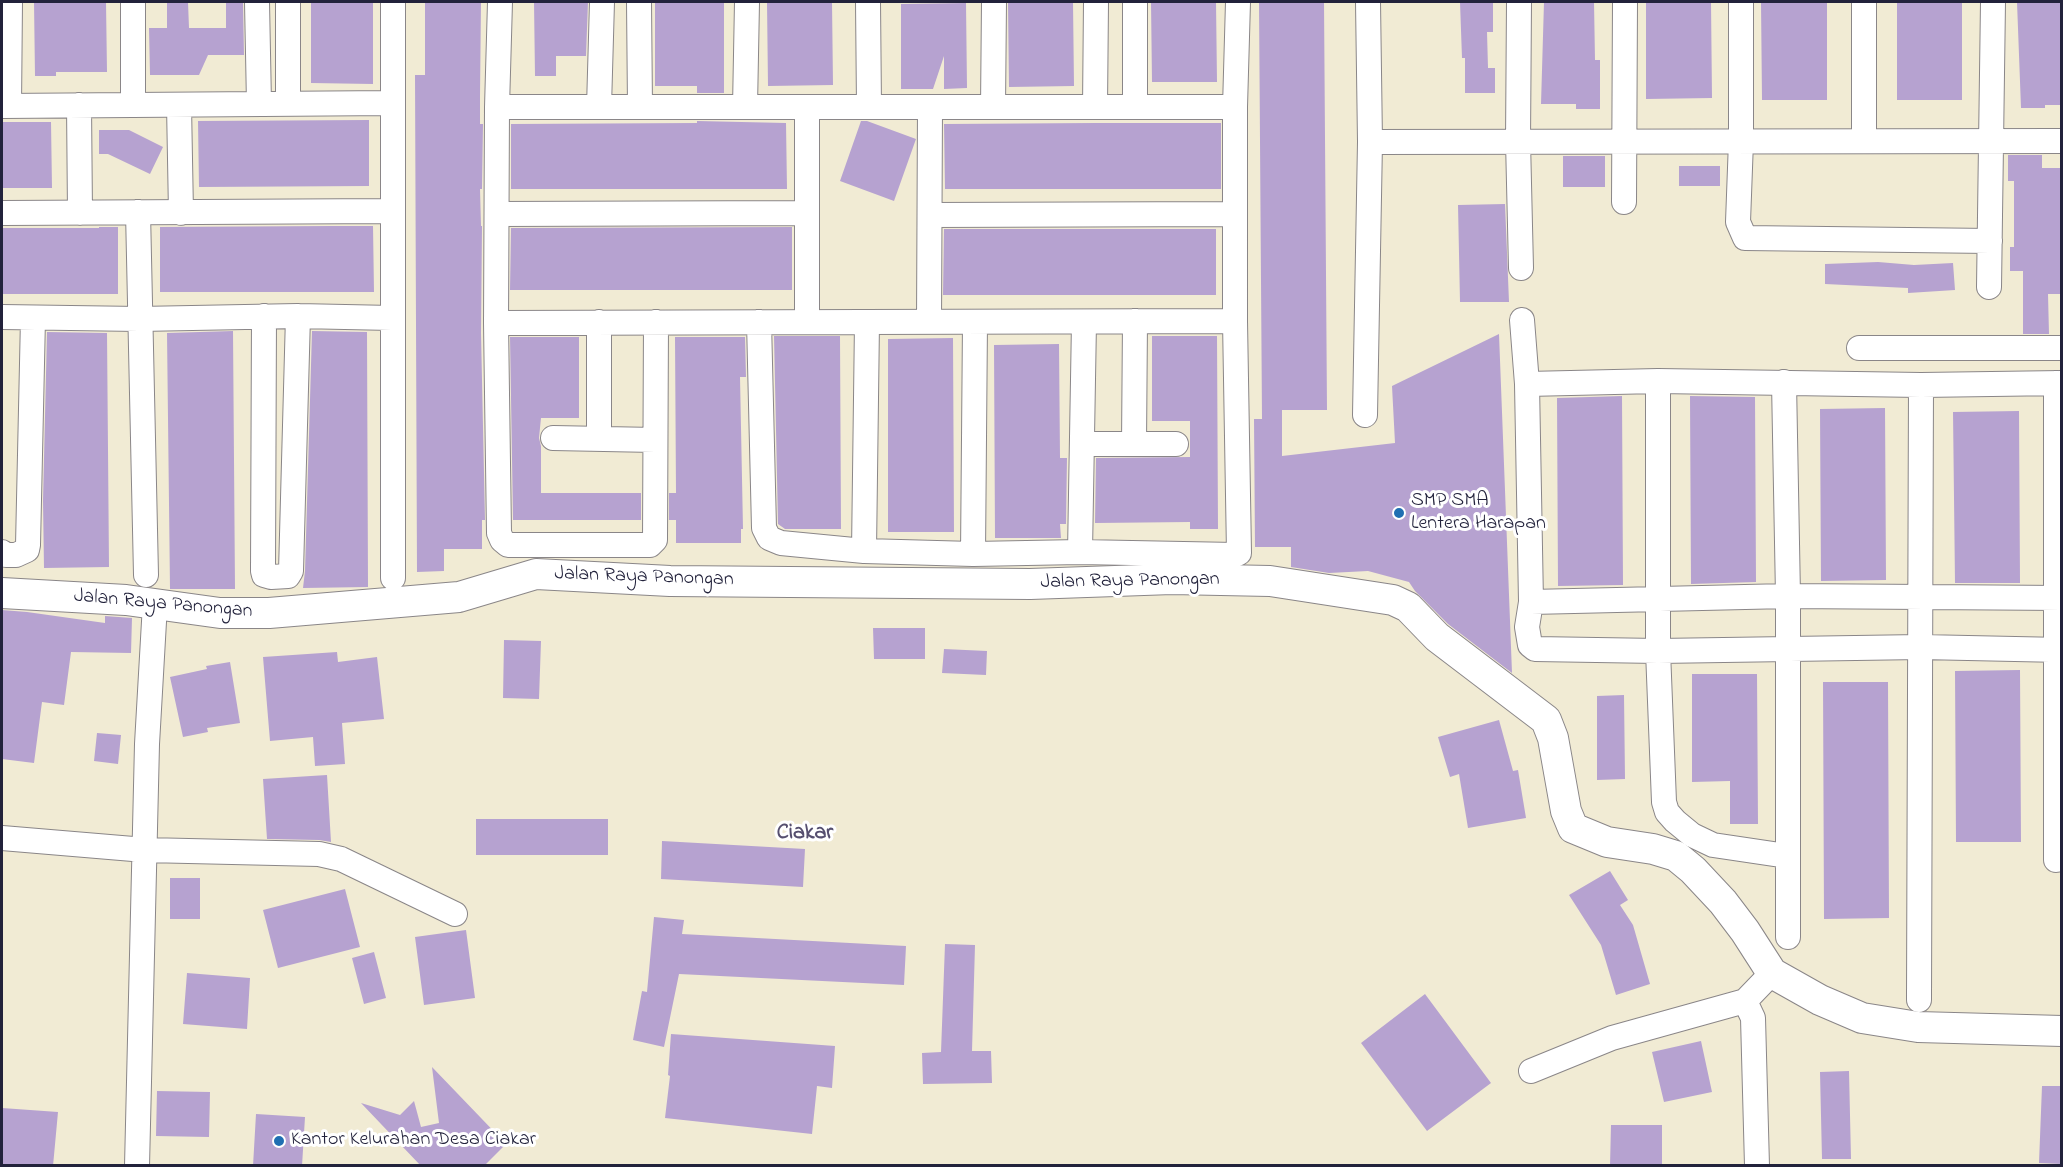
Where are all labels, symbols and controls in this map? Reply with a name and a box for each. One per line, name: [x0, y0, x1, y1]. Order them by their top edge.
place label: SMP SMA Lentera Harapan: [1411, 490, 1546, 537]
marker: SMP SMA Lentera Harapan: [1392, 506, 1406, 520]
street label: Jalan Raya Panongan: [554, 563, 734, 593]
street label: Jalan Raya Panongan: [1040, 568, 1220, 596]
street label: Jalan Raya Panongan: [73, 585, 253, 625]
district label: Ciakar: [777, 821, 833, 847]
place label: Kantor Kelurahan Desa Ciakar: [291, 1129, 536, 1153]
marker: Kantor Kelurahan Desa Ciakar: [272, 1134, 286, 1148]

